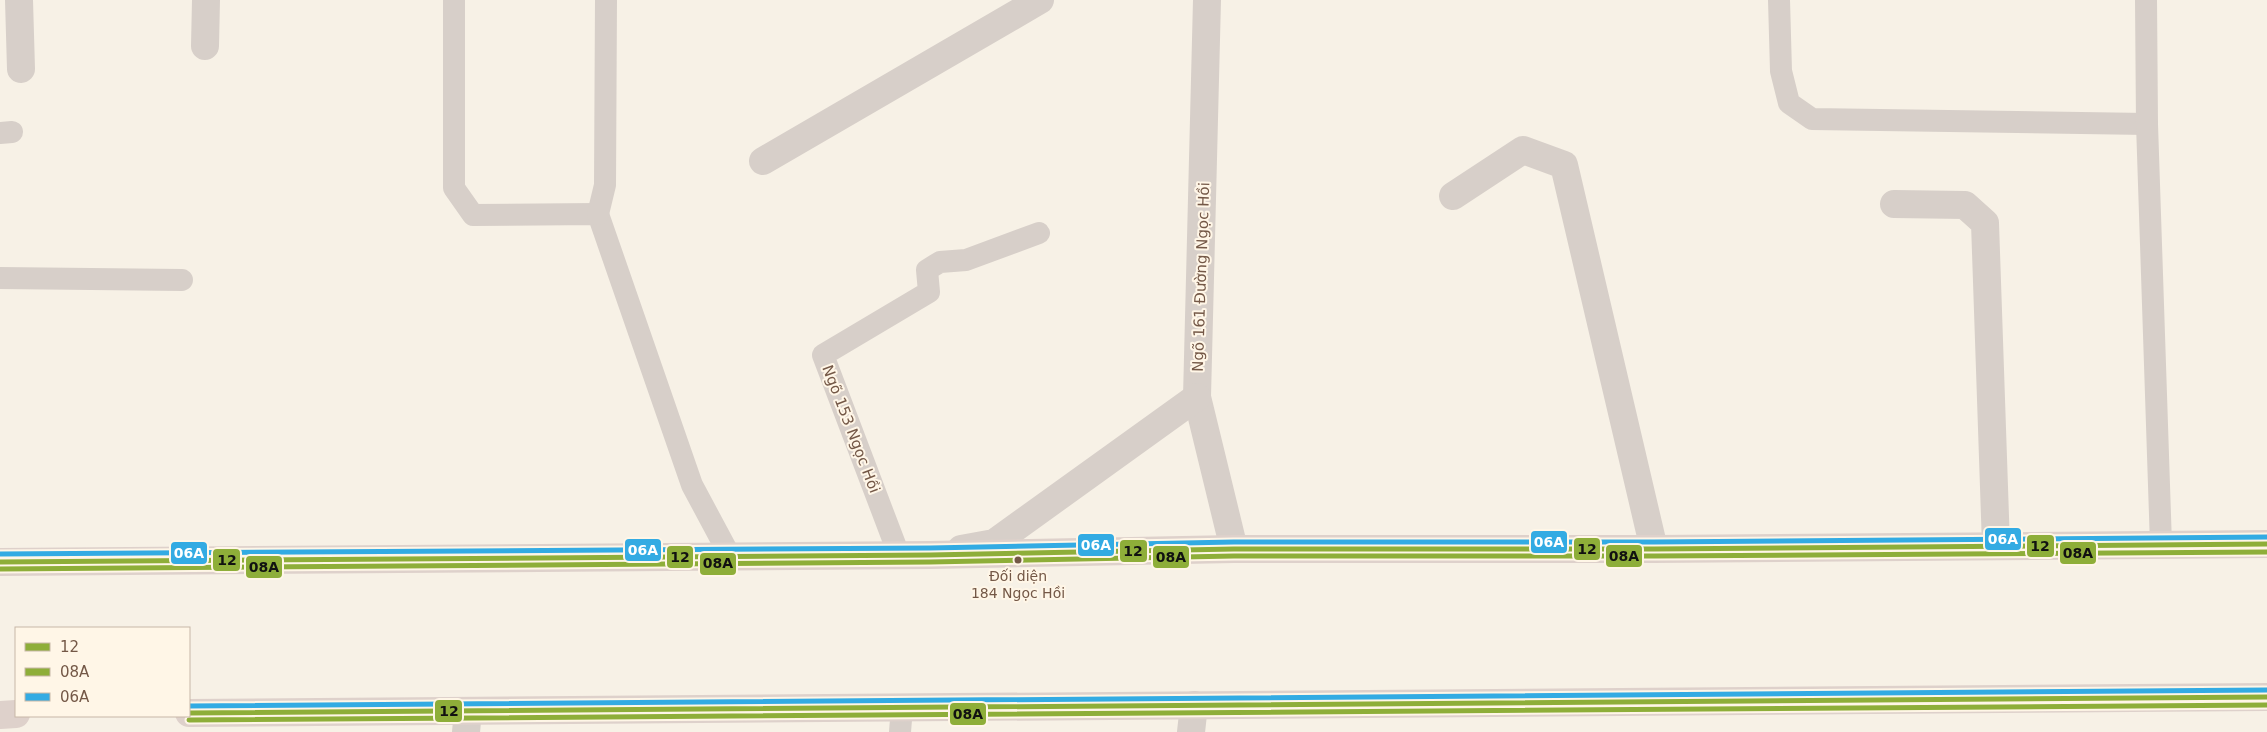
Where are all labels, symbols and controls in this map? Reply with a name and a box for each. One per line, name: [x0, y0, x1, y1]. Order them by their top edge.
street label: Ngõ 161 Đường Ngọc Hồi: [1189, 182, 1213, 372]
street label: Ngõ 153 Ngọc Hồi: [818, 362, 884, 496]
line badge: 06A: [1984, 527, 2022, 551]
line badge: 06A: [1530, 530, 1568, 554]
text: 06A: [1988, 531, 2018, 547]
line badge: 06A: [1077, 533, 1115, 557]
text: 06A: [1534, 534, 1564, 550]
line badge: 12: [2026, 534, 2055, 558]
text: 06A: [1081, 537, 1111, 553]
line badge: 12: [1573, 537, 1601, 561]
line badge: 06A: [624, 538, 662, 562]
text: 12: [2030, 538, 2050, 554]
line badge: 12: [1119, 539, 1148, 563]
line badge: 06A: [170, 541, 208, 565]
text: 12: [1577, 541, 1597, 557]
line badge: 08A: [2059, 541, 2097, 565]
text: 06A: [628, 542, 658, 558]
text: 12: [1123, 543, 1143, 559]
line badge: 08A: [1605, 544, 1643, 568]
text: 06A: [174, 545, 204, 561]
line badge: 12: [666, 545, 694, 569]
line badge: 08A: [1152, 545, 1190, 569]
text: 08A: [2063, 545, 2093, 561]
line badge: 12: [212, 548, 241, 572]
text: 08A: [1609, 548, 1639, 564]
text: 12: [670, 549, 690, 565]
text: 08A: [1156, 549, 1186, 565]
text: 12: [217, 552, 237, 568]
line badge: 08A: [699, 552, 737, 576]
line badge: 08A: [245, 555, 283, 579]
text: 08A: [703, 555, 733, 571]
marker: Đối diện 184 Ngọc Hồi: [1013, 555, 1023, 565]
text: 08A: [249, 559, 279, 575]
place label: Đối diện 184 Ngọc Hồi: [971, 568, 1065, 601]
legend: [15, 627, 190, 717]
text: 12: [60, 638, 79, 656]
text: 08A: [60, 663, 90, 681]
text: 06A: [60, 688, 90, 706]
line badge: 12: [434, 699, 463, 723]
line badge: 08A: [949, 702, 987, 726]
text: 12: [439, 703, 459, 719]
text: 08A: [953, 706, 983, 722]

